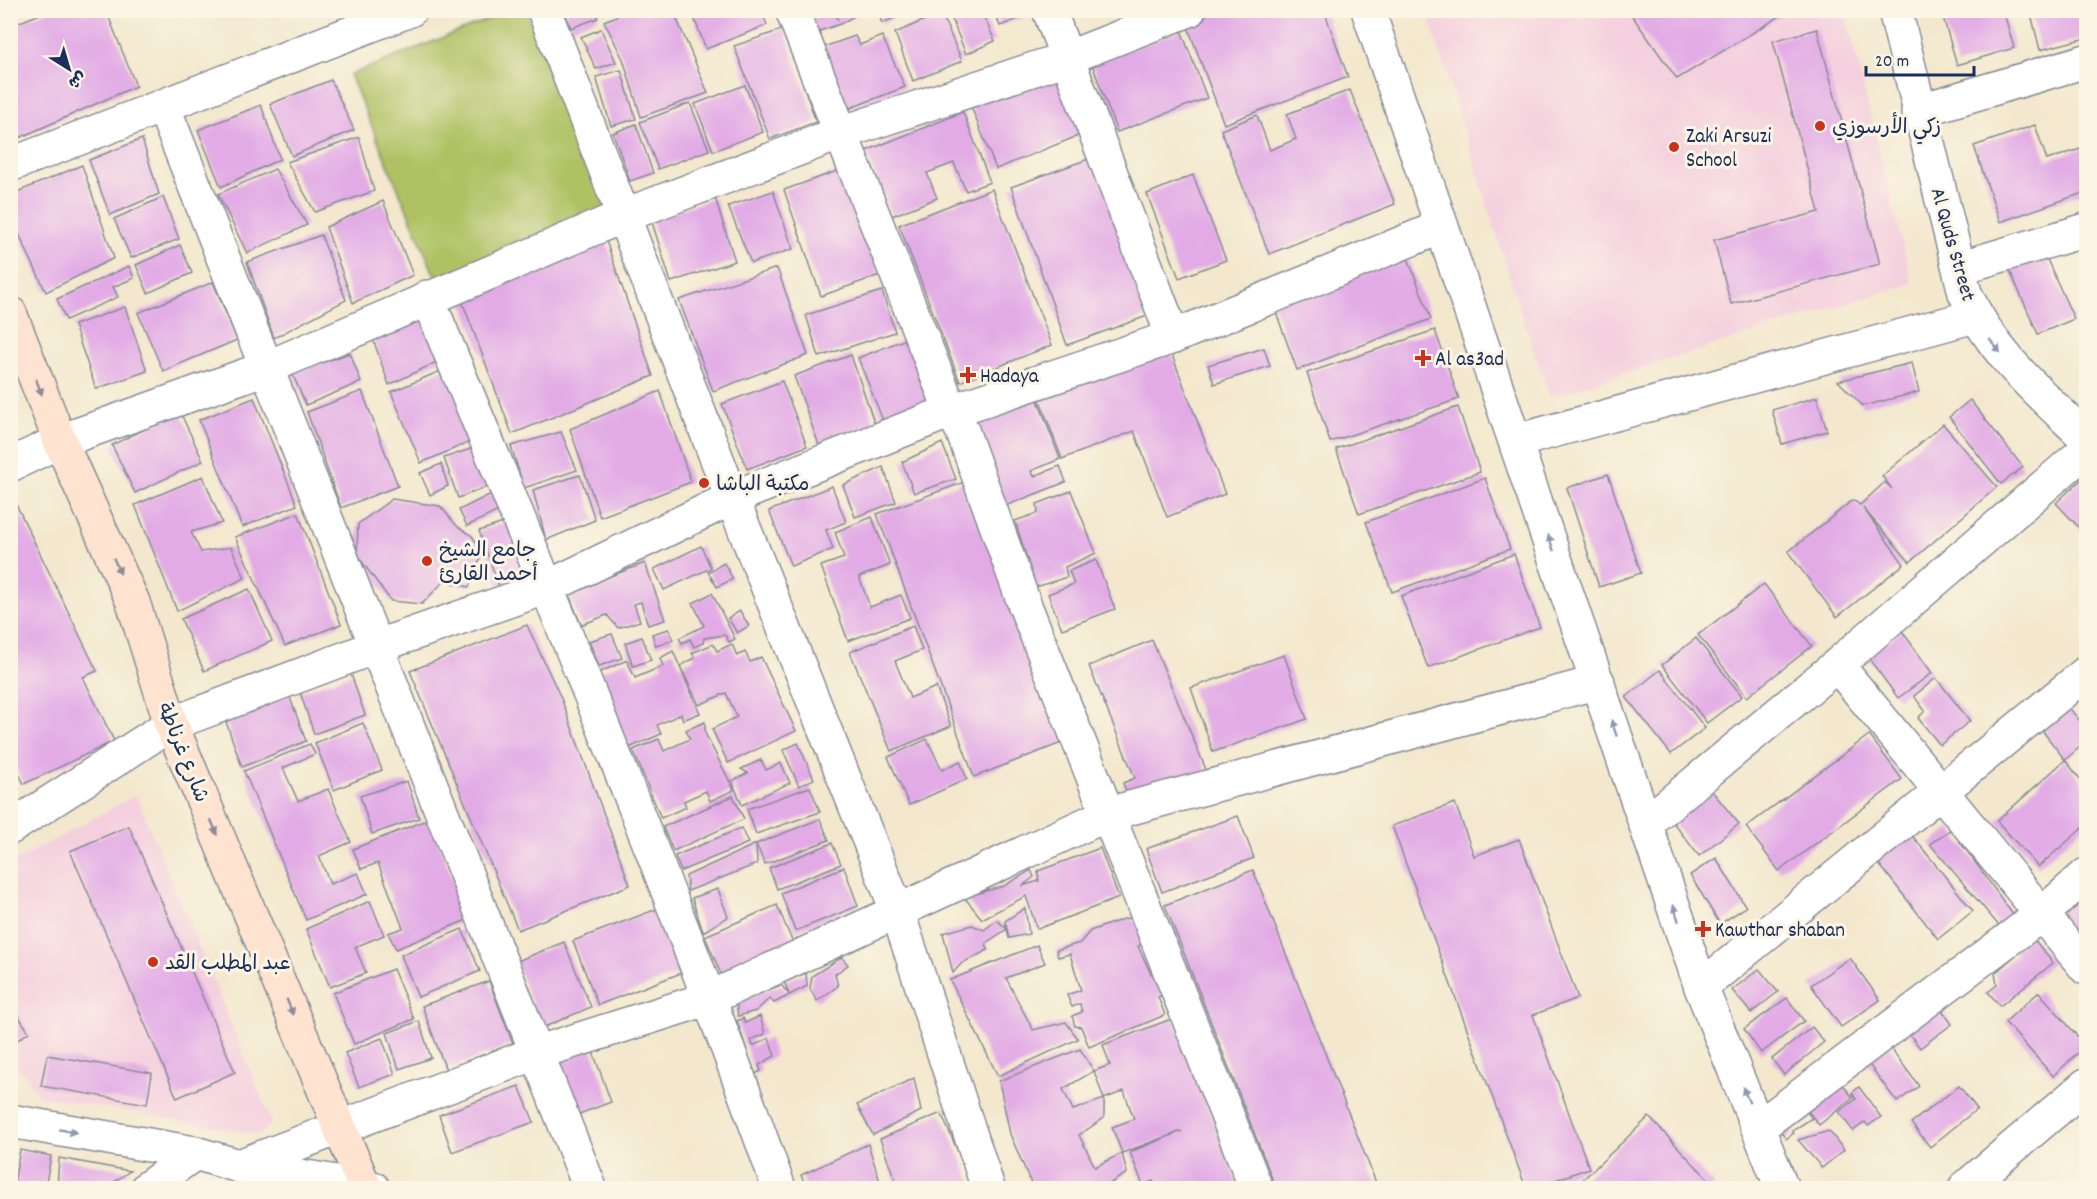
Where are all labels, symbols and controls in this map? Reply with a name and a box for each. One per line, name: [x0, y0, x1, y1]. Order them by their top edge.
north arrow: [39, 39, 99, 99]
scale bar: [1866, 39, 1974, 77]
text: 20 m: [1875, 50, 1909, 75]
text: ش: [63, 64, 90, 93]
place label: زكي الأرسوزي: [1832, 112, 1941, 145]
marker: زكي الأرسوزي: [1813, 119, 1827, 133]
place label: Zaki Arsuzi School: [1686, 123, 1772, 177]
marker: Zaki Arsuzi School: [1667, 140, 1681, 154]
street label: Al Quds Street: [1921, 184, 1982, 305]
one-way arrow: [1989, 338, 2002, 354]
place label: Al as3ad: [1435, 346, 1504, 376]
marker: Al as3ad: [1416, 351, 1430, 365]
place label: Hadaya: [980, 363, 1040, 393]
marker: Hadaya: [961, 368, 975, 382]
one-way arrow: [35, 378, 45, 396]
place label: مكتبة الباشا: [716, 471, 809, 501]
marker: مكتبة الباشا: [697, 476, 711, 490]
one-way arrow: [1546, 534, 1555, 552]
place label: جامع الشيخ أحمد القارئ: [439, 537, 538, 591]
marker: جامع الشيخ أحمد القارئ: [420, 554, 434, 568]
one-way arrow: [112, 557, 122, 575]
street label: شارع غرناطة: [148, 699, 215, 808]
one-way arrow: [1609, 719, 1618, 737]
one-way arrow: [210, 818, 219, 836]
one-way arrow: [1670, 904, 1680, 922]
place label: Kawthar shaban: [1715, 917, 1845, 947]
marker: Kawthar shaban: [1696, 922, 1710, 936]
place label: عبد المطلب القد: [165, 950, 291, 980]
marker: عبد المطلب القد: [146, 955, 160, 969]
one-way arrow: [285, 998, 295, 1016]
one-way arrow: [1740, 1086, 1750, 1104]
one-way arrow: [59, 1126, 78, 1135]

